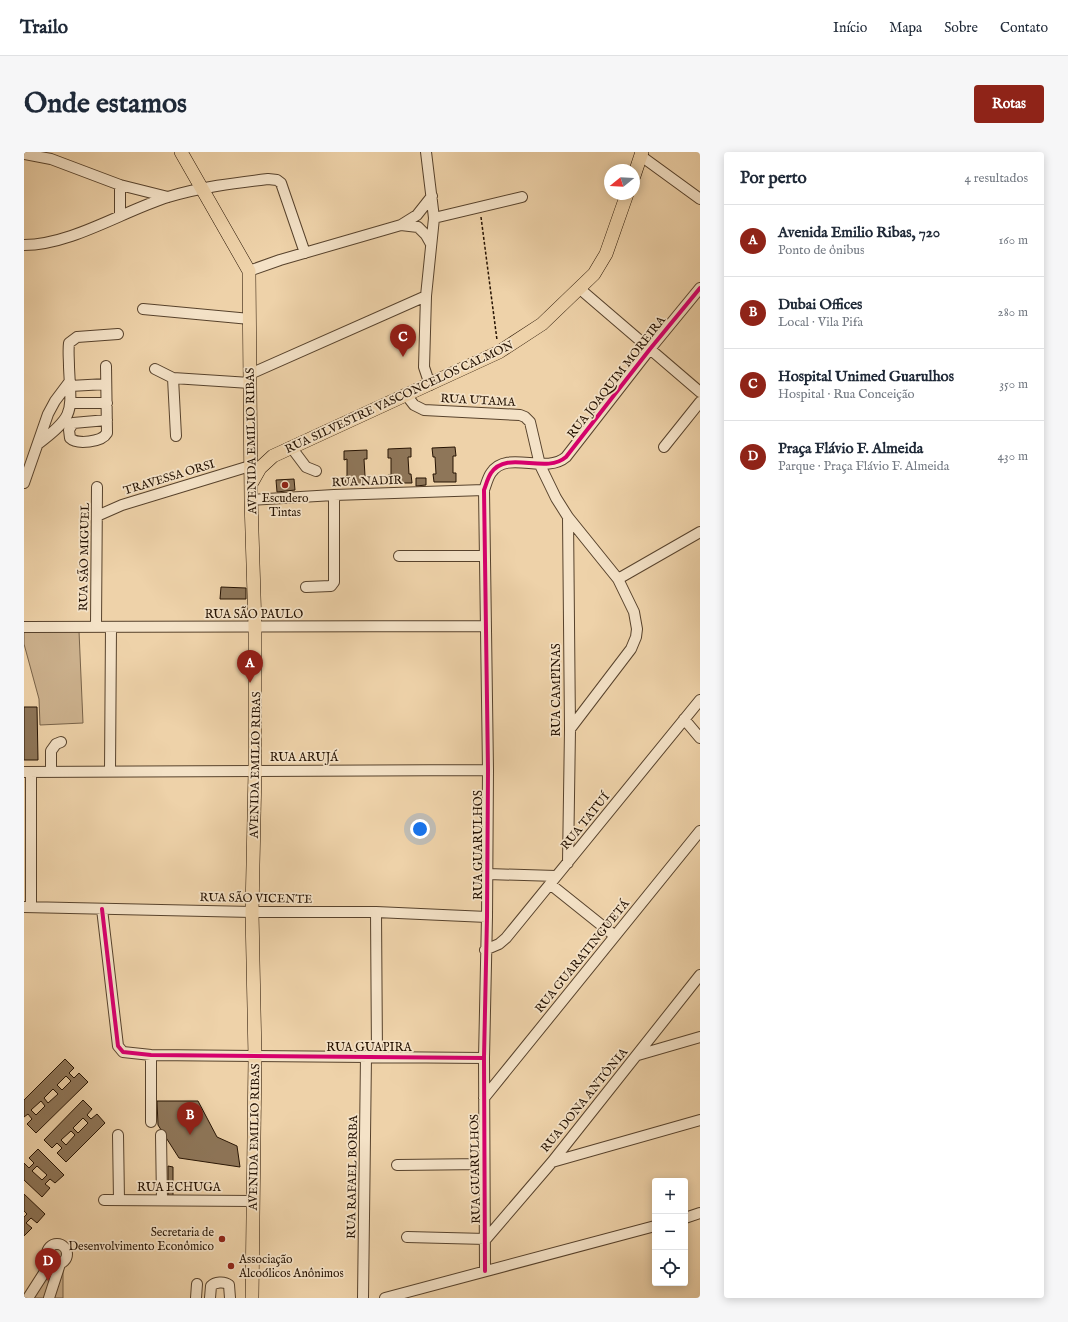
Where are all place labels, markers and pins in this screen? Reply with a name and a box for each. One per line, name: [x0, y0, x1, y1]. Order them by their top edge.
pin: C: [390, 324, 416, 357]
marker: Escudero Tintas: [280, 480, 290, 490]
place label: Escudero Tintas: [262, 491, 309, 520]
pin: A: [237, 650, 263, 683]
pin: B: [177, 1102, 203, 1135]
place label: Secretaria de Desenvolvimento Econômico: [68, 1225, 215, 1254]
marker: Secretaria de Desenvolvimento Econômico: [217, 1234, 227, 1244]
pin: D: [35, 1248, 61, 1281]
place label: Associação Alcoólicos Anônimos: [238, 1252, 344, 1281]
marker: Associação Alcoólicos Anônimos: [226, 1261, 236, 1271]

